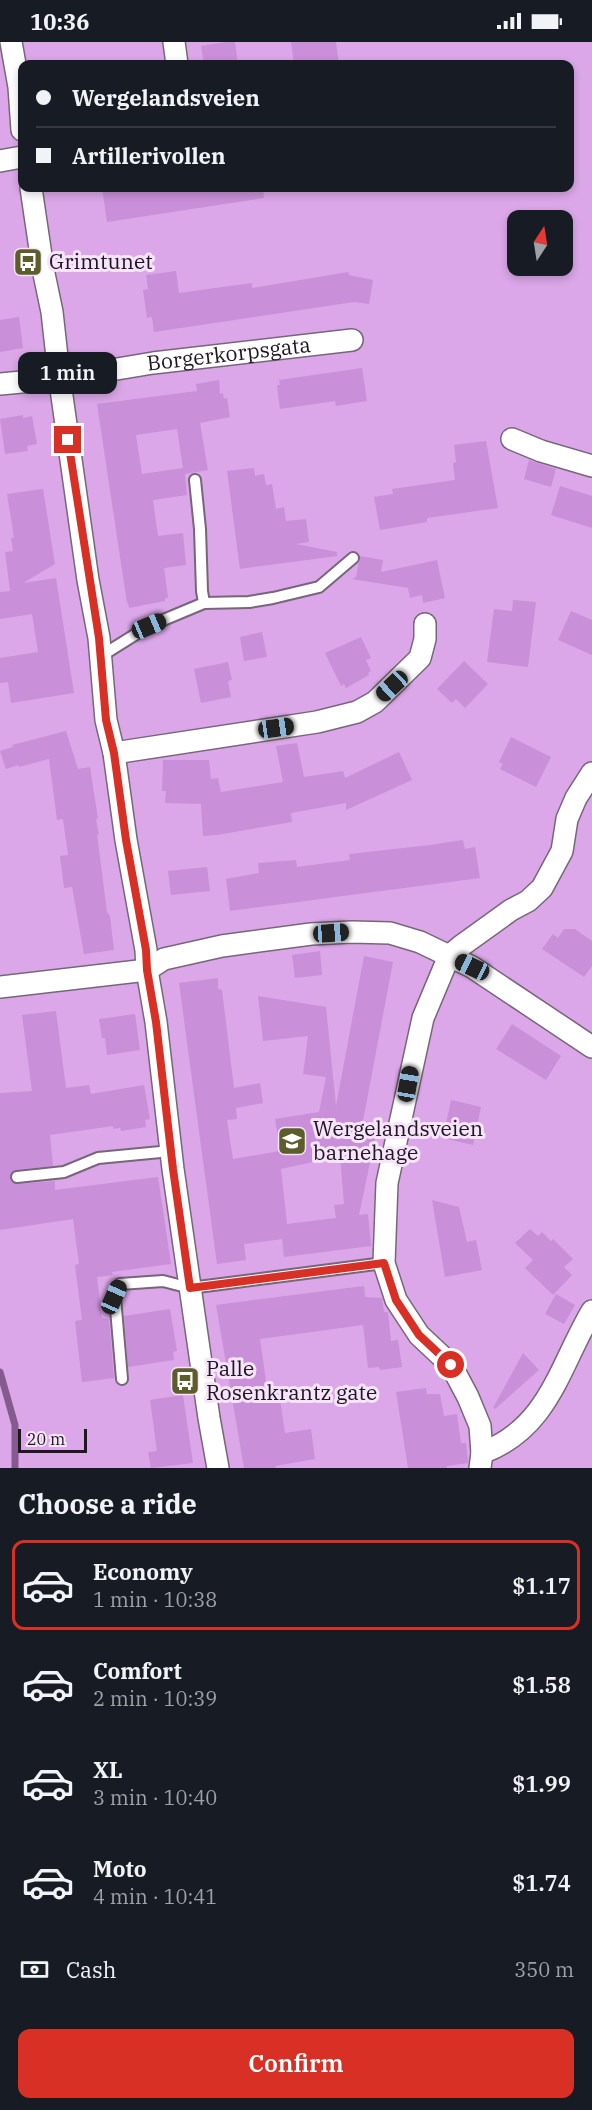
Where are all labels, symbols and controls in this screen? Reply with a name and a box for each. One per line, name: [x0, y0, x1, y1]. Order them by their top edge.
text: 10:36: [30, 7, 89, 36]
text: Wergelandsveien: [72, 83, 260, 112]
text: Artillerivollen: [72, 141, 226, 170]
north arrow: [507, 210, 573, 276]
map controls: [507, 210, 573, 276]
bus stop icon: Grimtunet: [12, 246, 44, 278]
place label: Grimtunet: [49, 247, 153, 275]
street label: Borgerkorpsgata: [145, 330, 312, 377]
callout: 1 min: [19, 353, 118, 395]
text: 1 min: [40, 359, 95, 386]
route end: [54, 426, 81, 453]
car: [129, 611, 169, 641]
car: [373, 667, 411, 705]
car: [257, 717, 295, 739]
car: [312, 923, 350, 943]
car: [452, 951, 492, 983]
car: [396, 1065, 420, 1103]
place label: Wergelandsveien barnehage: [313, 1114, 483, 1166]
school or university icon: Wergelandsveien barnehage: [276, 1125, 308, 1157]
car: [98, 1277, 130, 1317]
route start: [437, 1351, 464, 1378]
place label: Palle Rosenkrantz gate: [206, 1354, 377, 1406]
bus stop icon: Palle Rosenkrantz gate: [169, 1365, 201, 1397]
scale bar: [18, 1426, 87, 1454]
text: 20 m: [27, 1429, 65, 1449]
text: Choose a ride: [18, 1486, 197, 1521]
text: Economy: [93, 1557, 193, 1586]
icon: car: [21, 1558, 75, 1612]
text: $1.17: [512, 1571, 571, 1600]
text: 1 min · 10:38: [93, 1586, 217, 1613]
text: Comfort: [93, 1656, 182, 1685]
icon: car: [21, 1657, 75, 1711]
text: $1.58: [512, 1670, 571, 1699]
text: 2 min · 10:39: [93, 1685, 217, 1712]
text: XL: [93, 1755, 123, 1784]
icon: car: [21, 1756, 75, 1810]
text: $1.99: [512, 1769, 571, 1798]
text: 3 min · 10:40: [93, 1784, 217, 1811]
text: Moto: [93, 1854, 147, 1883]
icon: car: [21, 1855, 75, 1909]
text: $1.74: [512, 1868, 571, 1897]
text: 4 min · 10:41: [93, 1883, 217, 1910]
icon: cash: [18, 1953, 51, 1986]
text: Cash: [66, 1955, 117, 1984]
text: 350 m: [514, 1956, 574, 1983]
button: Confirm: [18, 2029, 574, 2098]

